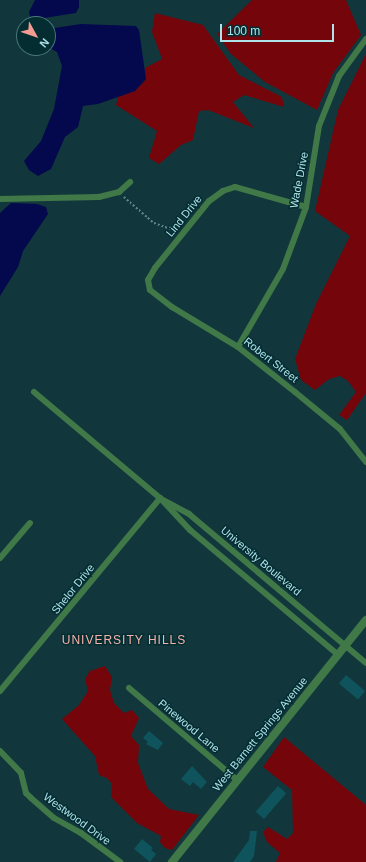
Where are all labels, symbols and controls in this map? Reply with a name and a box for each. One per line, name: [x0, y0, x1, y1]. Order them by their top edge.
north arrow: [16, 16, 56, 56]
scale bar: [222, 16, 336, 42]
text: 100 m: [227, 24, 260, 38]
text: N: [37, 36, 52, 50]
street label: Wade Drive: [287, 151, 311, 209]
street label: Lind Drive: [163, 193, 205, 239]
street label: Robert Street: [241, 335, 301, 385]
street label: University Boulevard: [218, 524, 304, 598]
street label: Shelor Drive: [49, 561, 97, 617]
district label: UNIVERSITY HILLS: [62, 634, 186, 648]
street label: West Barnett Springs Avenue: [210, 674, 310, 794]
street label: Pinewood Lane: [156, 697, 222, 755]
street label: Westwood Drive: [41, 790, 113, 848]

